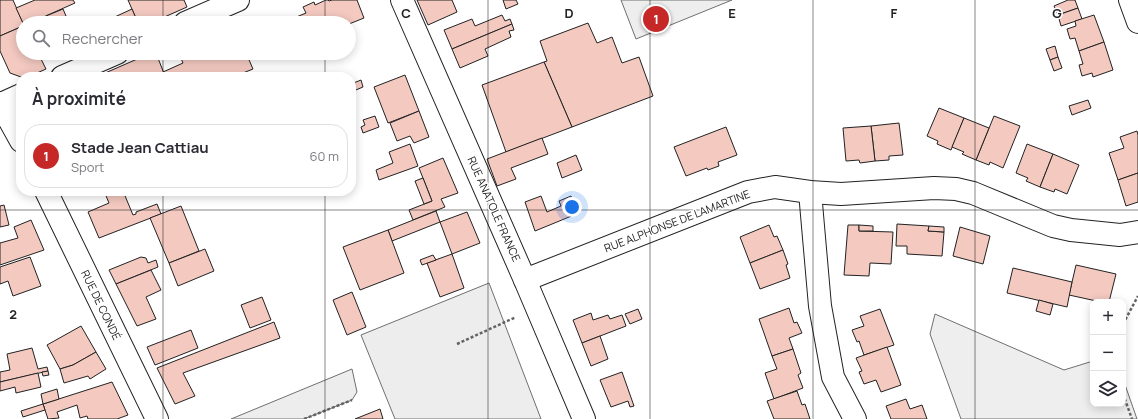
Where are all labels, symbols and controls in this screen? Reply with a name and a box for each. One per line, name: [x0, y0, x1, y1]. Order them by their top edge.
text: C: [401, 4, 411, 22]
text: D: [564, 4, 574, 22]
pin: 1: [643, 4, 669, 34]
text: E: [728, 4, 736, 22]
text: F: [891, 4, 898, 22]
text: G: [1052, 4, 1062, 22]
search box: [16, 16, 356, 60]
icon: search: [30, 27, 52, 49]
text: Rechercher: [62, 28, 143, 49]
text: À proximité: [32, 87, 126, 110]
text: Stade Jean Cattiau: [71, 137, 209, 158]
text: 1: [43, 147, 49, 165]
text: 60 m: [309, 147, 339, 165]
street label: RUE ANATOLE FRANCE: [464, 154, 524, 264]
text: Sport: [71, 158, 104, 176]
street label: RUE ALPHONSE DE LAMARTINE: [602, 186, 752, 255]
your location: [562, 197, 582, 217]
street label: RUE DE CONDÉ: [78, 267, 125, 342]
map controls: [1090, 299, 1126, 407]
button: +: [1090, 299, 1126, 335]
text: 2: [9, 305, 17, 323]
button: −: [1090, 335, 1126, 371]
button: layers: [1090, 371, 1126, 407]

